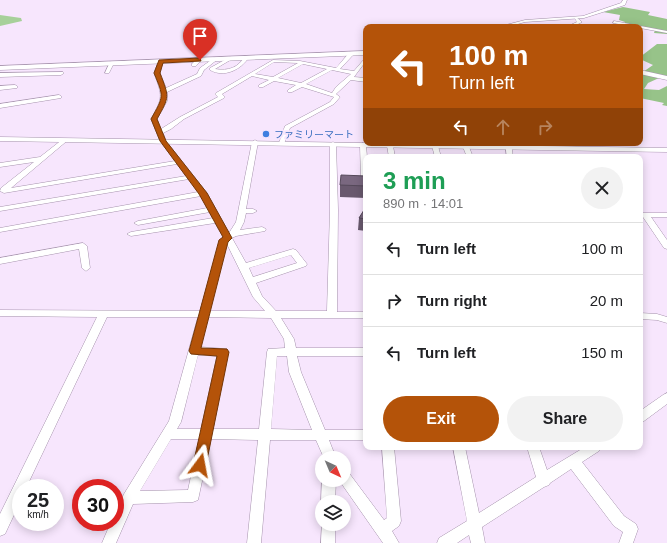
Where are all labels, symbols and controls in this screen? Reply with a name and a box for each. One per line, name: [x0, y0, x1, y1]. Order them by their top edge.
pin: [183, 19, 217, 60]
icon: arrive: [189, 25, 211, 47]
icon: left: [383, 40, 435, 92]
text: 100 m: [449, 40, 528, 71]
text: Turn left: [449, 73, 514, 93]
icon: left: [450, 116, 472, 138]
icon: ahead: [492, 116, 514, 138]
icon: right: [534, 116, 556, 138]
marker: ファミリーマート: [261, 129, 271, 139]
place label: ファミリーマート: [274, 129, 354, 140]
text: 3 min: [383, 167, 446, 194]
button: close: [581, 167, 623, 209]
text: 890 m · 14:01: [383, 196, 463, 211]
icon: left: [383, 238, 405, 260]
text: Turn left: [417, 240, 476, 257]
text: 100 m: [581, 240, 623, 257]
icon: right: [383, 290, 405, 312]
text: Turn right: [417, 292, 487, 309]
text: 20 m: [590, 292, 623, 309]
icon: left: [383, 342, 405, 364]
text: Turn left: [417, 344, 476, 361]
text: 150 m: [581, 344, 623, 361]
button: Exit: [383, 396, 499, 442]
button: Share: [507, 396, 623, 442]
position arrow: [179, 444, 221, 486]
north arrow: [315, 451, 351, 487]
map controls: [315, 451, 351, 531]
speed limit sign: 30: [72, 479, 124, 531]
text: 25: [27, 489, 49, 511]
button: layers: [315, 495, 351, 531]
text: km/h: [27, 509, 49, 520]

